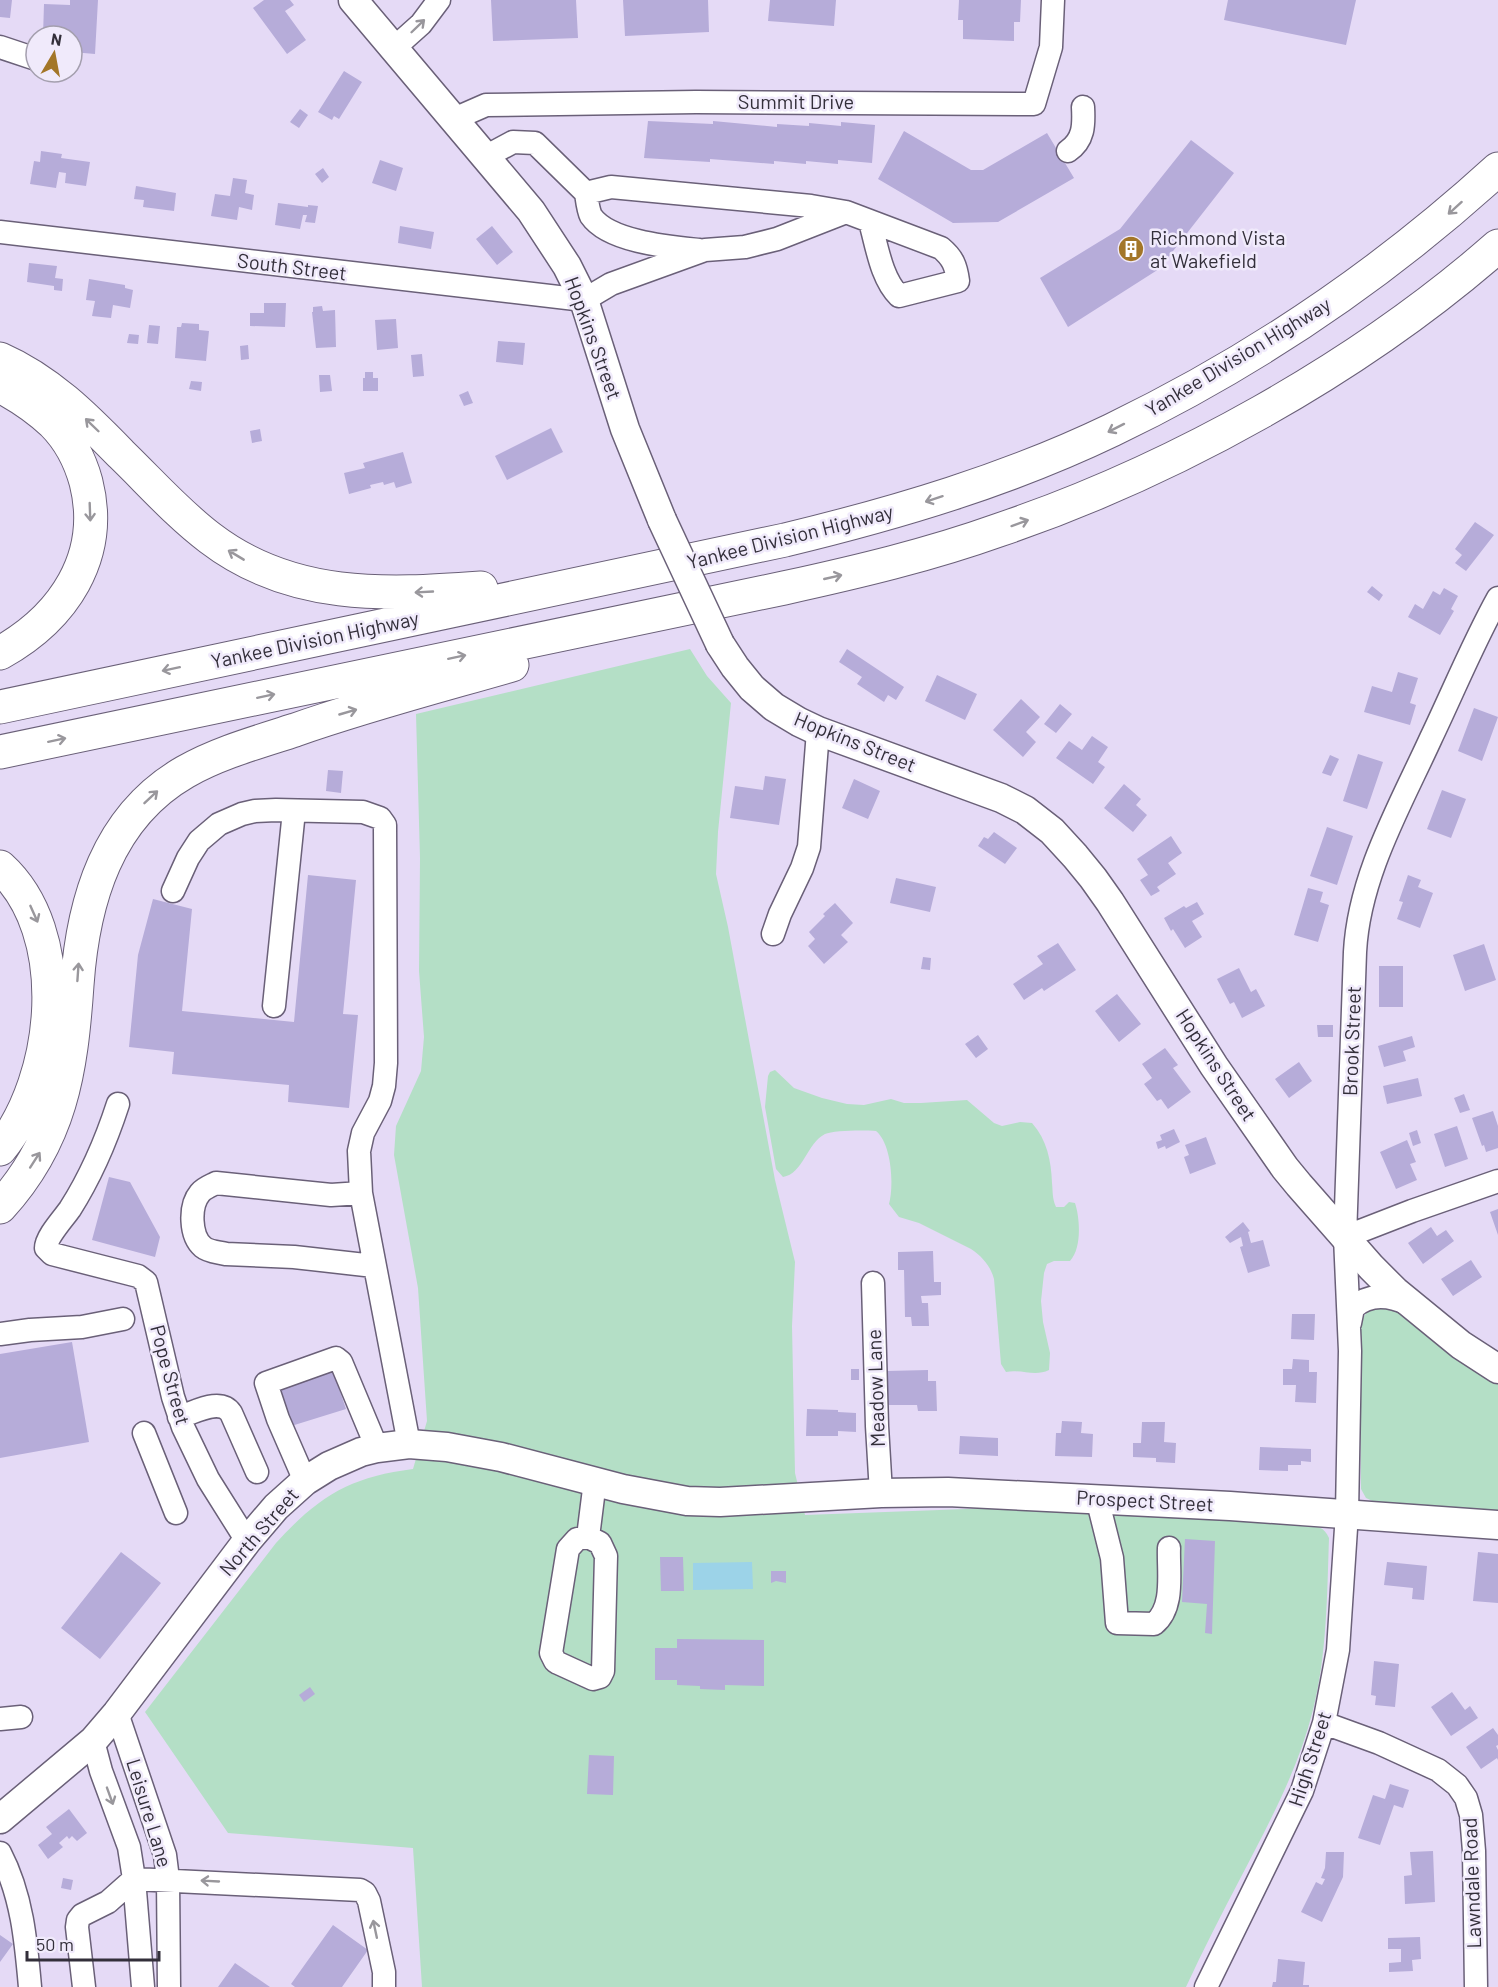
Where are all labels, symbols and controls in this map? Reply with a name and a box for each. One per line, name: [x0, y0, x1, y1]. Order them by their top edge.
one-way arrow: [410, 19, 425, 33]
north arrow: [24, 24, 84, 84]
text: N: [50, 28, 64, 49]
street label: Summit Drive: [738, 89, 854, 113]
one-way arrow: [1447, 201, 1462, 215]
place label: Richmond Vista at Wakefield: [1150, 225, 1285, 272]
building icon: Richmond Vista at Wakefield: [1116, 234, 1146, 264]
street label: South Street: [236, 247, 348, 285]
street label: Hopkins Street: [561, 273, 627, 402]
street label: Yankee Division Highway: [1141, 291, 1334, 421]
one-way arrow: [85, 417, 100, 432]
one-way arrow: [1107, 422, 1125, 434]
one-way arrow: [925, 495, 944, 506]
street label: Yankee Division Highway: [684, 499, 895, 573]
one-way arrow: [84, 502, 96, 522]
one-way arrow: [1010, 517, 1029, 528]
one-way arrow: [228, 549, 245, 561]
one-way arrow: [823, 571, 842, 582]
one-way arrow: [415, 586, 435, 597]
street label: Yankee Division Highway: [209, 605, 421, 673]
one-way arrow: [447, 650, 466, 662]
one-way arrow: [162, 664, 181, 676]
one-way arrow: [256, 690, 275, 701]
one-way arrow: [338, 706, 357, 717]
street label: Hopkins Street: [791, 706, 920, 776]
one-way arrow: [47, 734, 67, 745]
one-way arrow: [144, 790, 159, 804]
one-way arrow: [28, 904, 40, 922]
one-way arrow: [72, 963, 83, 983]
street label: Brook Street: [1337, 986, 1365, 1096]
street label: Hopkins Street: [1172, 1004, 1262, 1125]
one-way arrow: [29, 1152, 41, 1169]
street label: Pope Street: [146, 1322, 196, 1427]
street label: Meadow Lane: [861, 1329, 889, 1447]
street label: North Street: [214, 1482, 303, 1580]
street label: Prospect Street: [1076, 1484, 1214, 1516]
street label: High Street: [1282, 1708, 1336, 1809]
street label: Leisure Lane: [122, 1756, 178, 1870]
one-way arrow: [106, 1787, 117, 1805]
street label: Lawndale Road: [1457, 1817, 1485, 1949]
one-way arrow: [200, 1876, 220, 1887]
one-way arrow: [369, 1920, 380, 1940]
scale bar: [27, 1924, 159, 1962]
text: 50 m: [36, 1933, 74, 1955]

